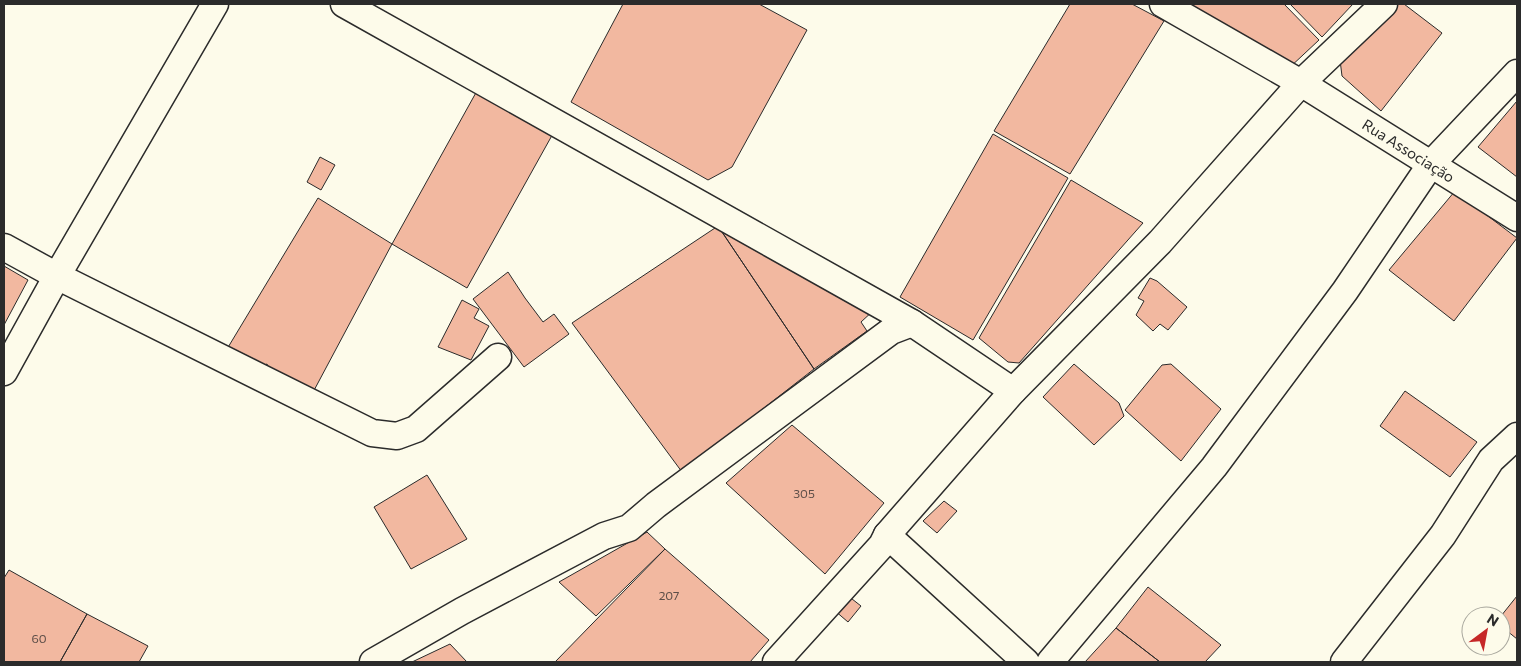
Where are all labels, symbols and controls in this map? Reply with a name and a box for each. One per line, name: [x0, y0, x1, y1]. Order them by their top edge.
street label: Rua Associação: [1359, 115, 1458, 186]
house number: 305: [793, 486, 815, 500]
house number: 207: [659, 588, 679, 602]
north arrow: [1461, 606, 1511, 656]
text: N: [1484, 610, 1502, 630]
house number: 60: [31, 631, 47, 645]

